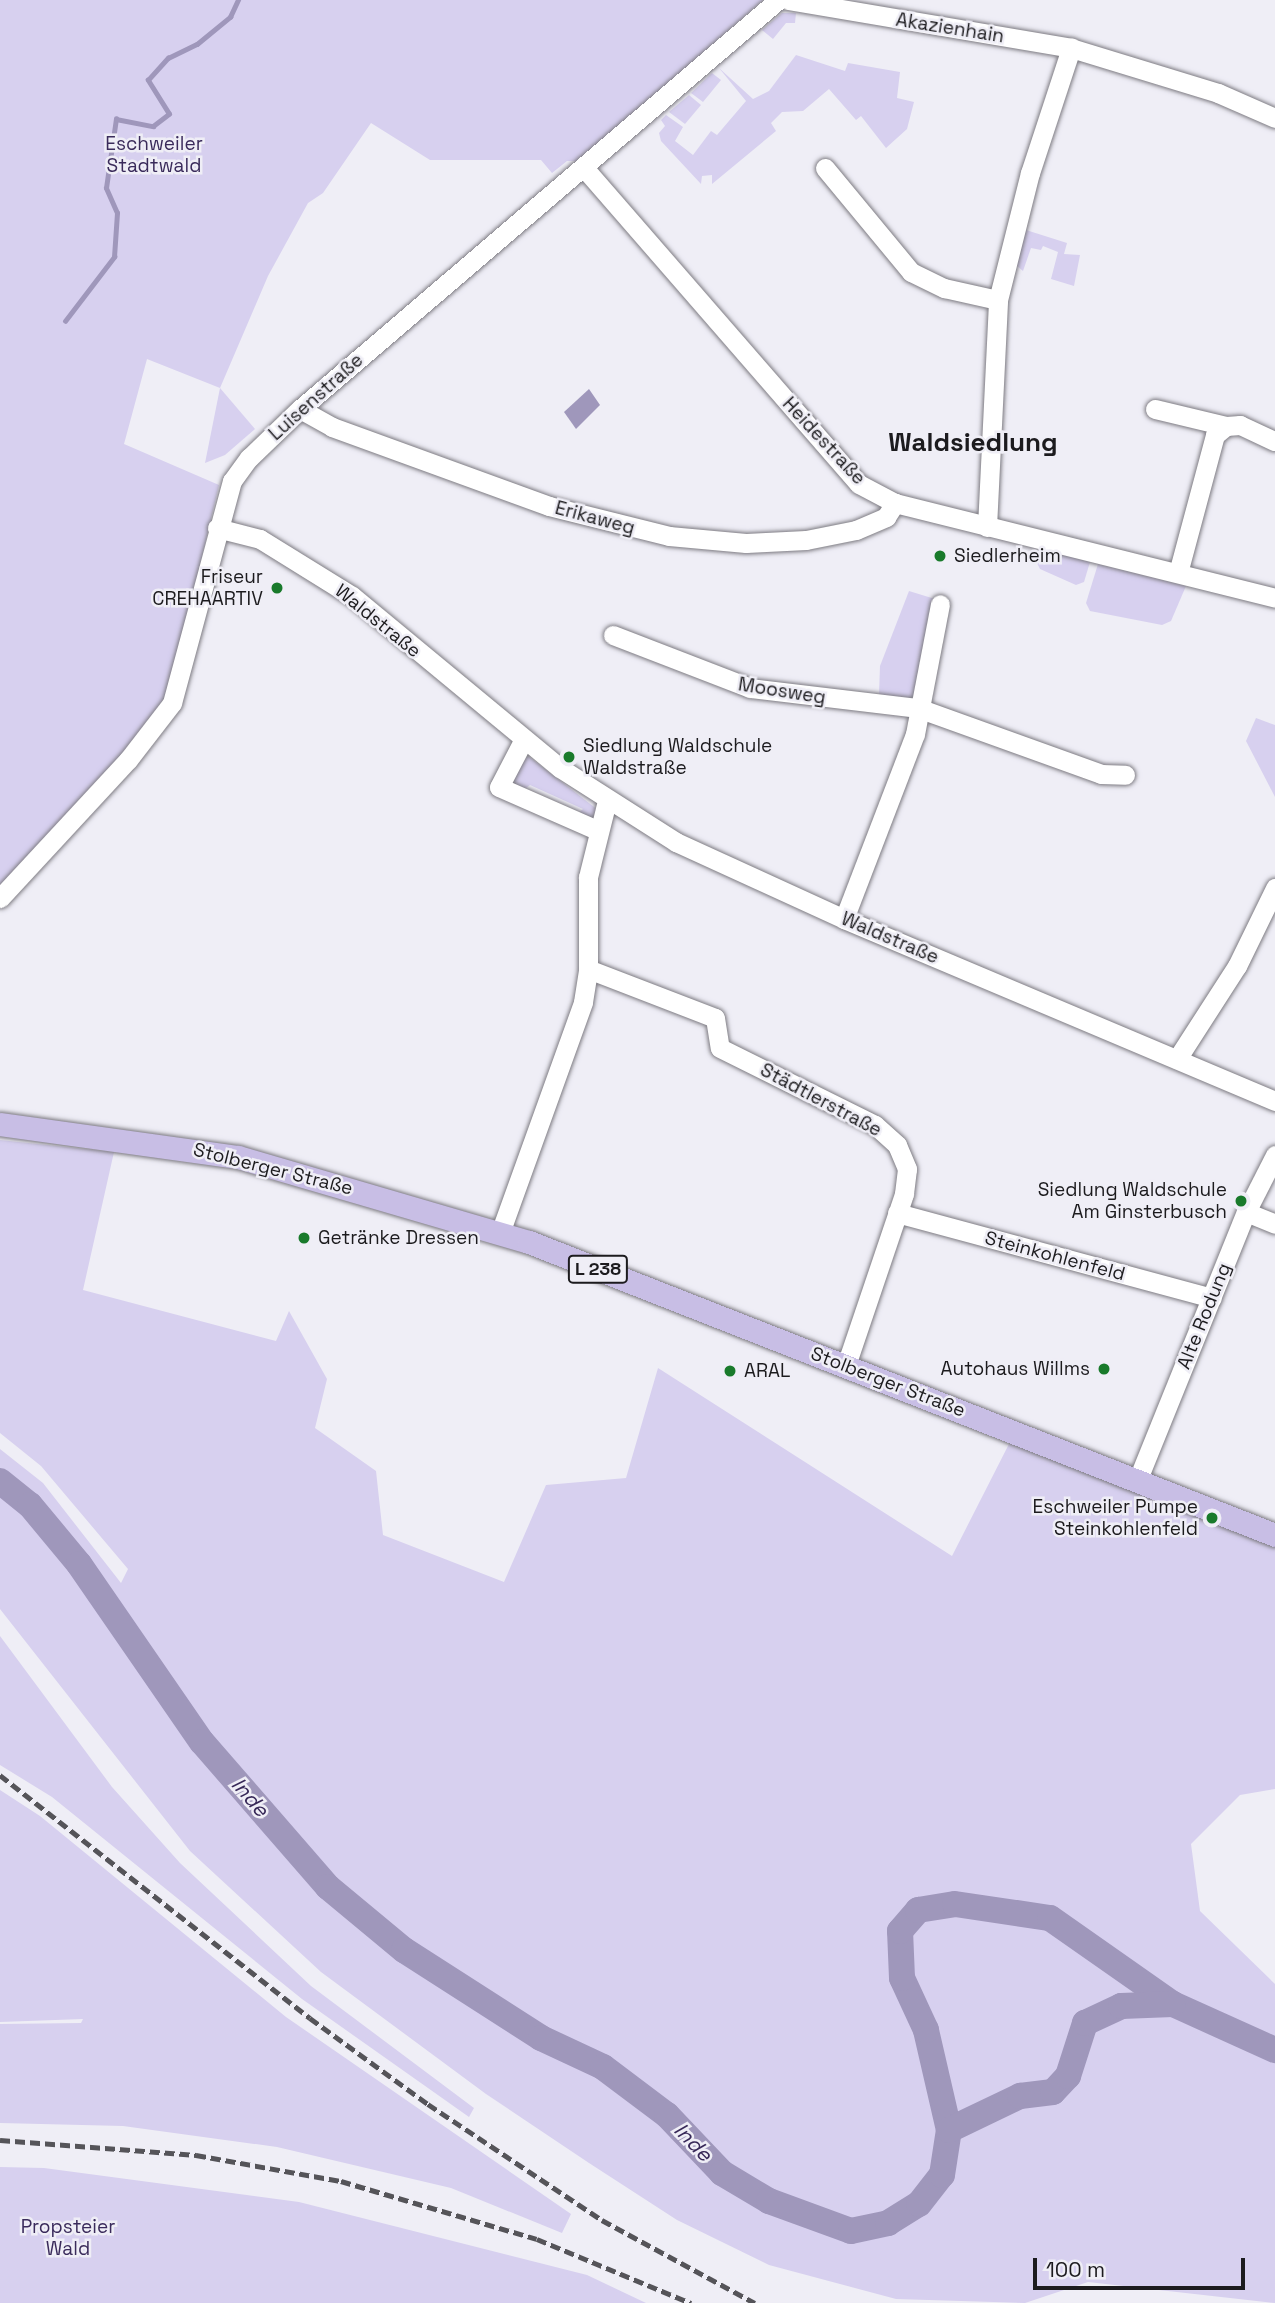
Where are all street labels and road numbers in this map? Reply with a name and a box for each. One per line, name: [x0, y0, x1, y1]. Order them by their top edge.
street label: Akazienhain: [894, 8, 1006, 48]
street label: Luisenstraße: [264, 349, 368, 445]
street label: Heidestraße: [778, 393, 870, 489]
street label: Erikaweg: [553, 496, 637, 540]
street label: Waldstraße: [331, 580, 425, 662]
street label: Moosweg: [737, 673, 827, 709]
street label: Waldstraße: [838, 907, 942, 969]
street label: Städtlerstraße: [756, 1058, 886, 1142]
street label: Stolberger Straße: [191, 1138, 355, 1200]
street label: Steinkohlenfeld: [982, 1226, 1128, 1286]
road number: L 238: [566, 1254, 630, 1284]
street label: Alte Rodung: [1172, 1260, 1236, 1372]
street label: Stolberger Straße: [808, 1342, 968, 1422]

